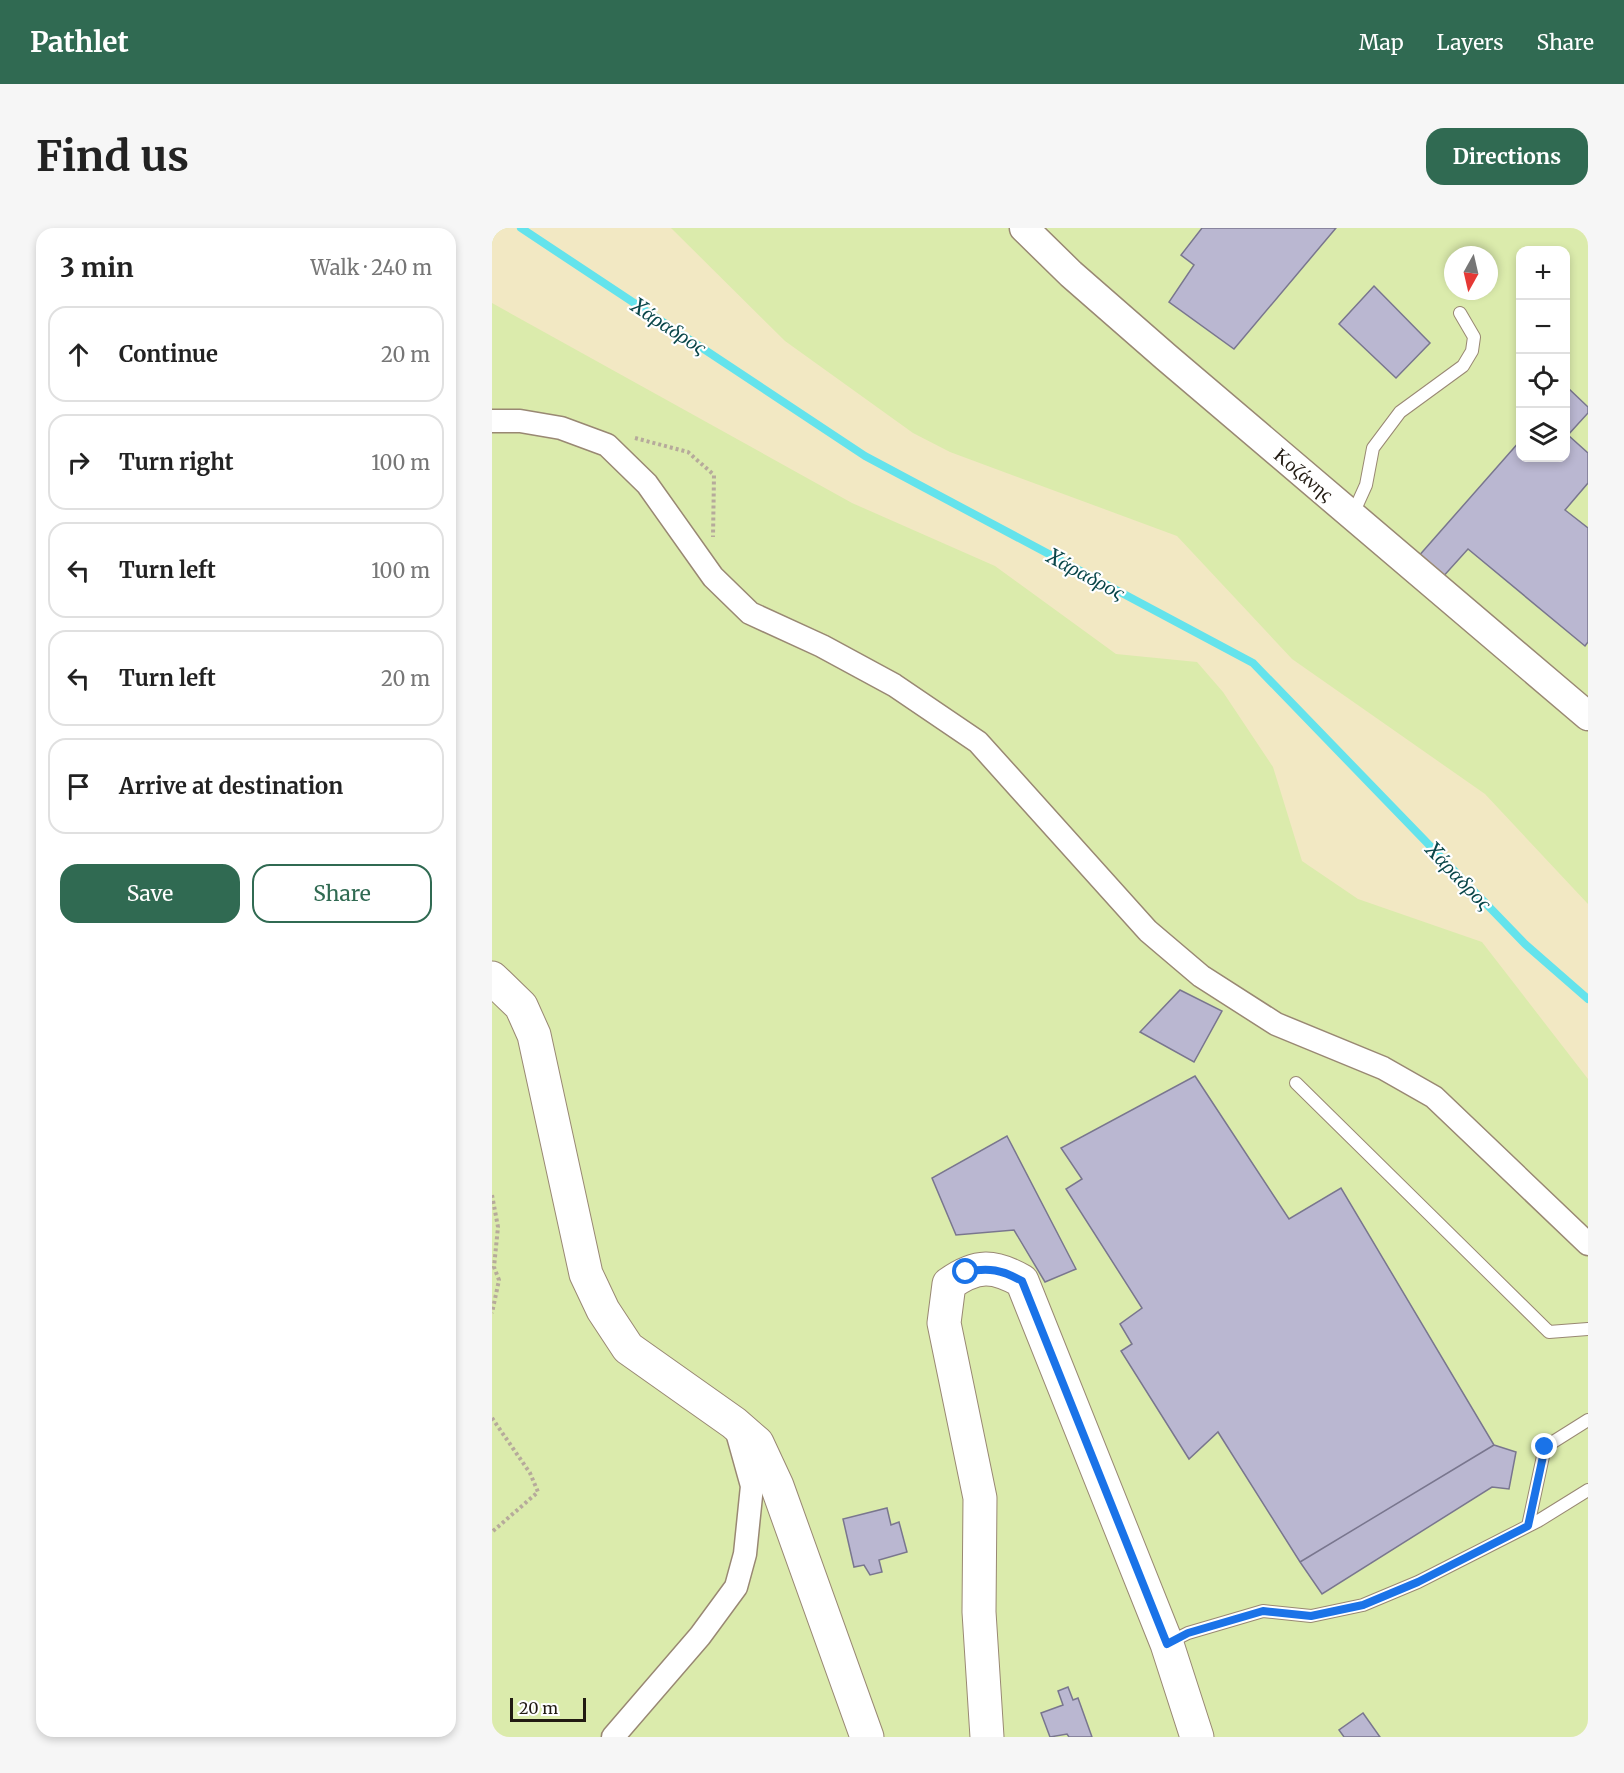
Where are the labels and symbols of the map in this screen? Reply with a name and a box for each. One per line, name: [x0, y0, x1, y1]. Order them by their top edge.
north arrow: [1444, 246, 1498, 300]
water label: Χάραδρος: [625, 291, 712, 361]
street label: Κοζάνης: [1269, 442, 1339, 506]
water label: Χάραδρος: [1041, 542, 1130, 606]
water label: Χάραδρος: [1419, 836, 1498, 916]
route start: [952, 1258, 978, 1284]
route end: [1531, 1433, 1557, 1459]
scale bar: [510, 1695, 586, 1722]

